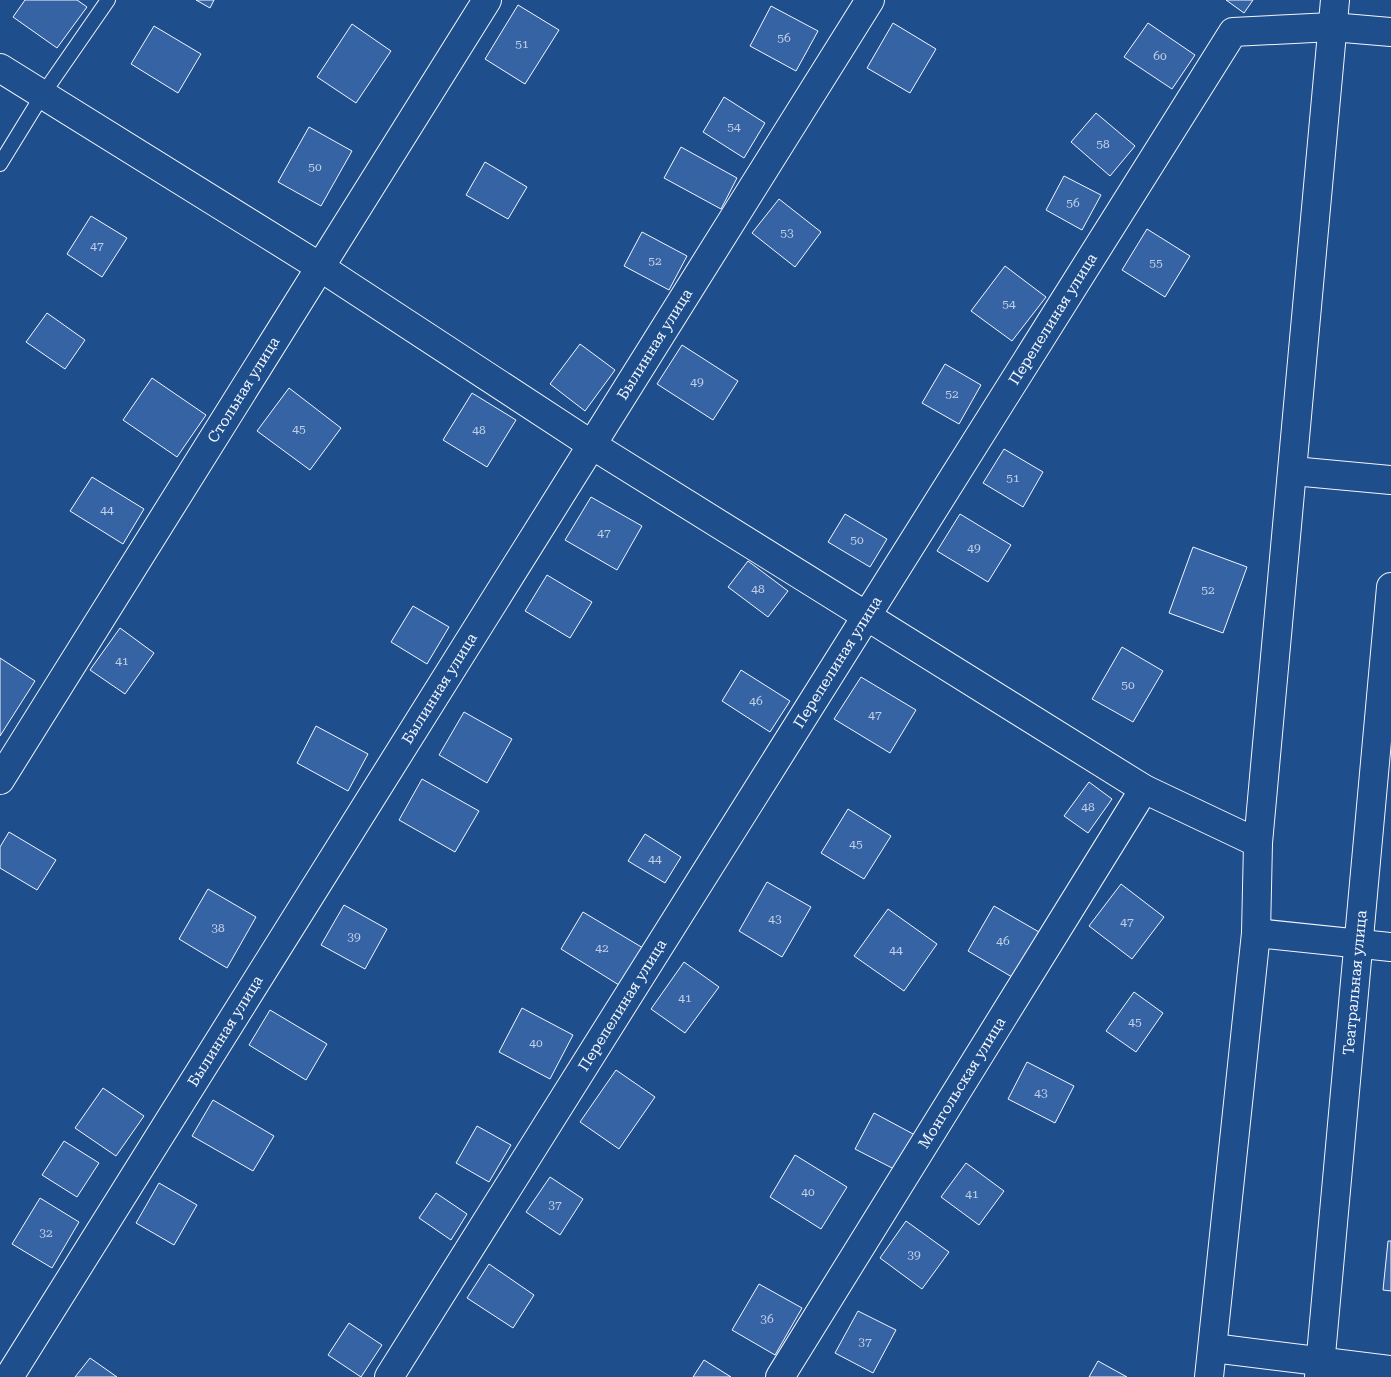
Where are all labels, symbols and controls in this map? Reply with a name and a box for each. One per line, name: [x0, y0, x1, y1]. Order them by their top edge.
house number: 56: [777, 31, 791, 45]
house number: 51: [515, 37, 529, 51]
house number: 60: [1153, 49, 1167, 63]
house number: 54: [727, 120, 741, 134]
house number: 58: [1096, 137, 1110, 151]
house number: 50: [308, 160, 322, 174]
house number: 56: [1066, 196, 1080, 210]
house number: 53: [780, 226, 794, 240]
house number: 47: [90, 239, 104, 253]
street label: Перепелиная улица: [1005, 250, 1101, 388]
house number: 52: [648, 254, 662, 268]
house number: 55: [1149, 256, 1163, 270]
street label: Былинная улица: [613, 285, 696, 403]
house number: 54: [1002, 297, 1016, 311]
street label: Стольная улица: [204, 333, 284, 446]
house number: 49: [690, 375, 704, 389]
house number: 52: [945, 387, 959, 401]
house number: 45: [292, 422, 306, 436]
house number: 48: [472, 423, 486, 437]
house number: 51: [1006, 471, 1020, 485]
house number: 44: [100, 503, 114, 517]
house number: 47: [597, 526, 611, 540]
house number: 50: [850, 533, 864, 547]
house number: 49: [967, 541, 981, 555]
house number: 48: [751, 582, 765, 596]
house number: 52: [1201, 583, 1215, 597]
street label: Перепелиная улица: [790, 593, 886, 731]
street label: Былинная улица: [398, 630, 481, 747]
house number: 41: [115, 654, 129, 668]
house number: 50: [1121, 678, 1135, 692]
house number: 46: [749, 694, 763, 708]
house number: 47: [868, 708, 882, 722]
house number: 48: [1081, 800, 1095, 814]
house number: 45: [849, 837, 863, 851]
house number: 44: [648, 852, 662, 866]
street label: Театральная улица: [1339, 909, 1371, 1056]
house number: 43: [768, 912, 782, 926]
house number: 47: [1120, 915, 1134, 929]
house number: 38: [211, 921, 225, 935]
house number: 39: [347, 930, 361, 944]
house number: 46: [996, 934, 1010, 948]
street label: Перепелиная улица: [574, 936, 670, 1074]
house number: 42: [595, 941, 609, 955]
house number: 44: [889, 943, 903, 957]
street label: Былинная улица: [184, 972, 267, 1090]
house number: 41: [678, 991, 692, 1005]
street label: Монгольская улица: [915, 1014, 1010, 1152]
house number: 45: [1128, 1015, 1142, 1029]
house number: 40: [529, 1036, 543, 1050]
house number: 43: [1034, 1086, 1048, 1100]
house number: 40: [801, 1185, 815, 1199]
house number: 41: [965, 1187, 979, 1201]
house number: 37: [548, 1198, 562, 1212]
house number: 32: [39, 1226, 53, 1240]
house number: 39: [907, 1248, 921, 1262]
house number: 36: [760, 1312, 774, 1326]
house number: 37: [858, 1335, 872, 1349]

